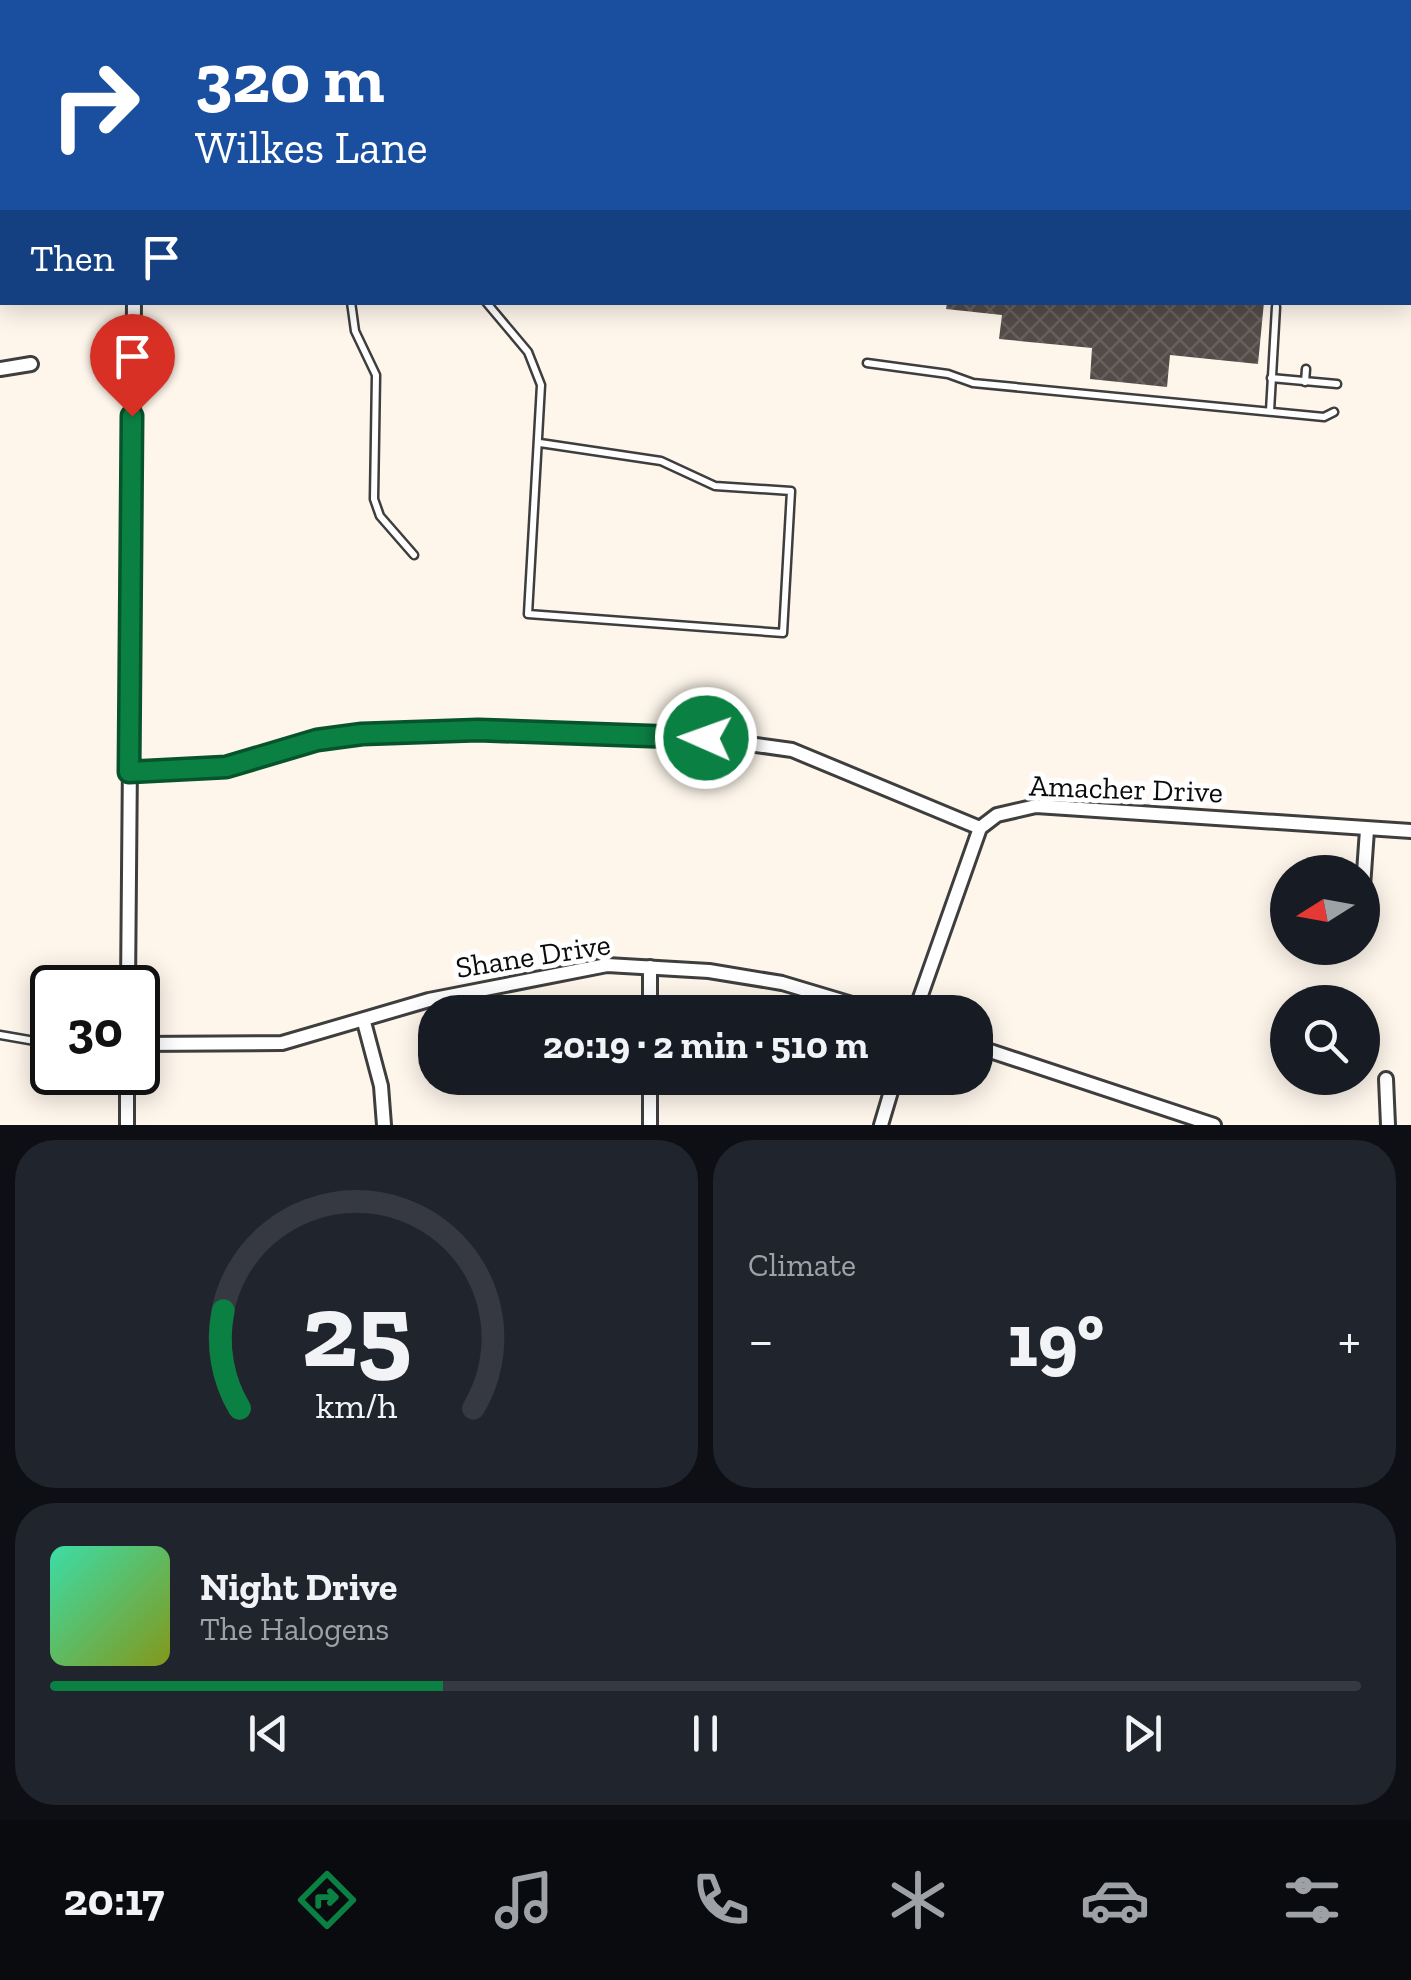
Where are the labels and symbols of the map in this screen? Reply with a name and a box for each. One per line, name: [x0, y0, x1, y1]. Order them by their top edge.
pin: [90, 314, 175, 417]
position arrow: [654, 686, 758, 790]
street label: Amacher Drive: [1028, 768, 1224, 810]
north arrow: [1270, 855, 1380, 965]
street label: Shane Drive: [453, 926, 613, 986]
speed limit sign: 30: [30, 965, 160, 1095]

